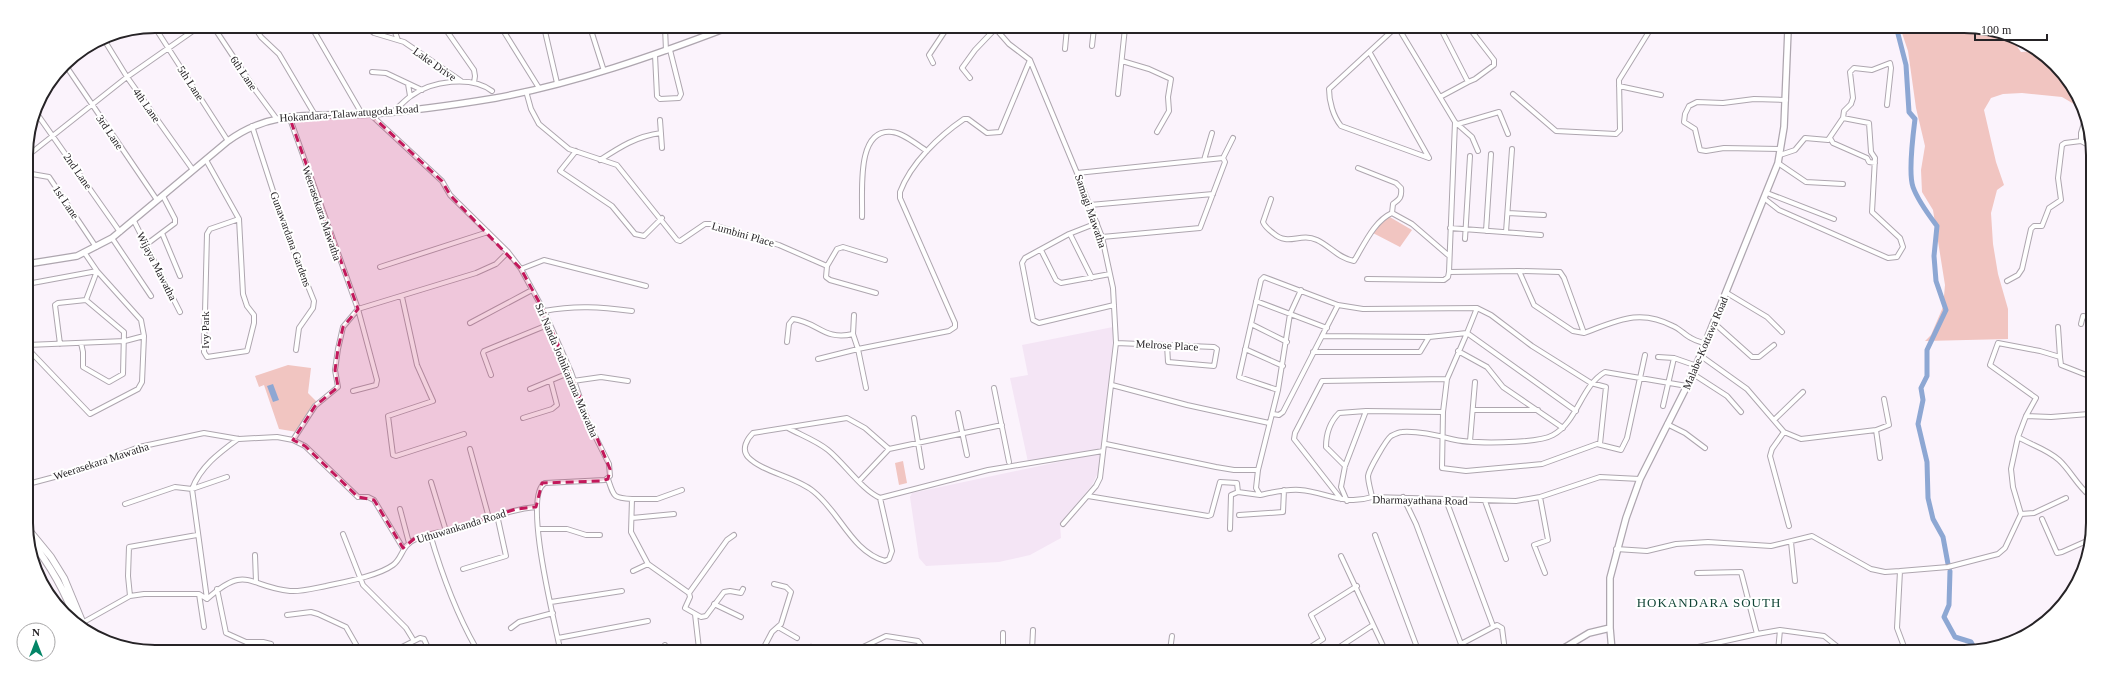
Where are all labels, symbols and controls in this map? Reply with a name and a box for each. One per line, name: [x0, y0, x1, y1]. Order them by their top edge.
scale bar: [1975, 16, 2047, 42]
text: 100 m: [1981, 23, 2012, 37]
street label: Lake Drive: [411, 45, 459, 83]
street label: 6th Lane: [228, 54, 260, 93]
street label: 5th Lane: [175, 63, 207, 103]
street label: 4th Lane: [131, 86, 163, 124]
street label: Hokandara-Talawatugoda Road: [279, 102, 419, 124]
street label: 3rd Lane: [94, 112, 126, 152]
street label: 2nd Lane: [61, 151, 95, 191]
street label: Weerasekara Mawatha: [300, 164, 344, 262]
street label: Samagi Mawatha: [1073, 173, 1109, 249]
street label: 1st Lane: [51, 183, 82, 221]
street label: Gunawardana Gardens: [268, 190, 314, 288]
street label: Lumbini Place: [710, 219, 776, 249]
street label: Wijaya Mawatha: [135, 230, 179, 302]
street label: Malabe-Kottawa Road: [1680, 294, 1730, 391]
street label: Sri Nanda Jothikarama Mawatha: [533, 301, 601, 439]
street label: Ivy Park: [199, 311, 211, 349]
street label: Melrose Place: [1135, 337, 1199, 353]
street label: Weerasekara Mawatha: [52, 440, 150, 482]
street label: Dharmayathana Road: [1372, 493, 1468, 507]
street label: Uthuwankanda Road: [415, 507, 507, 545]
district label: HOKANDARA SOUTH: [1637, 595, 1781, 610]
north arrow: [16, 622, 56, 662]
text: N: [32, 626, 40, 638]

